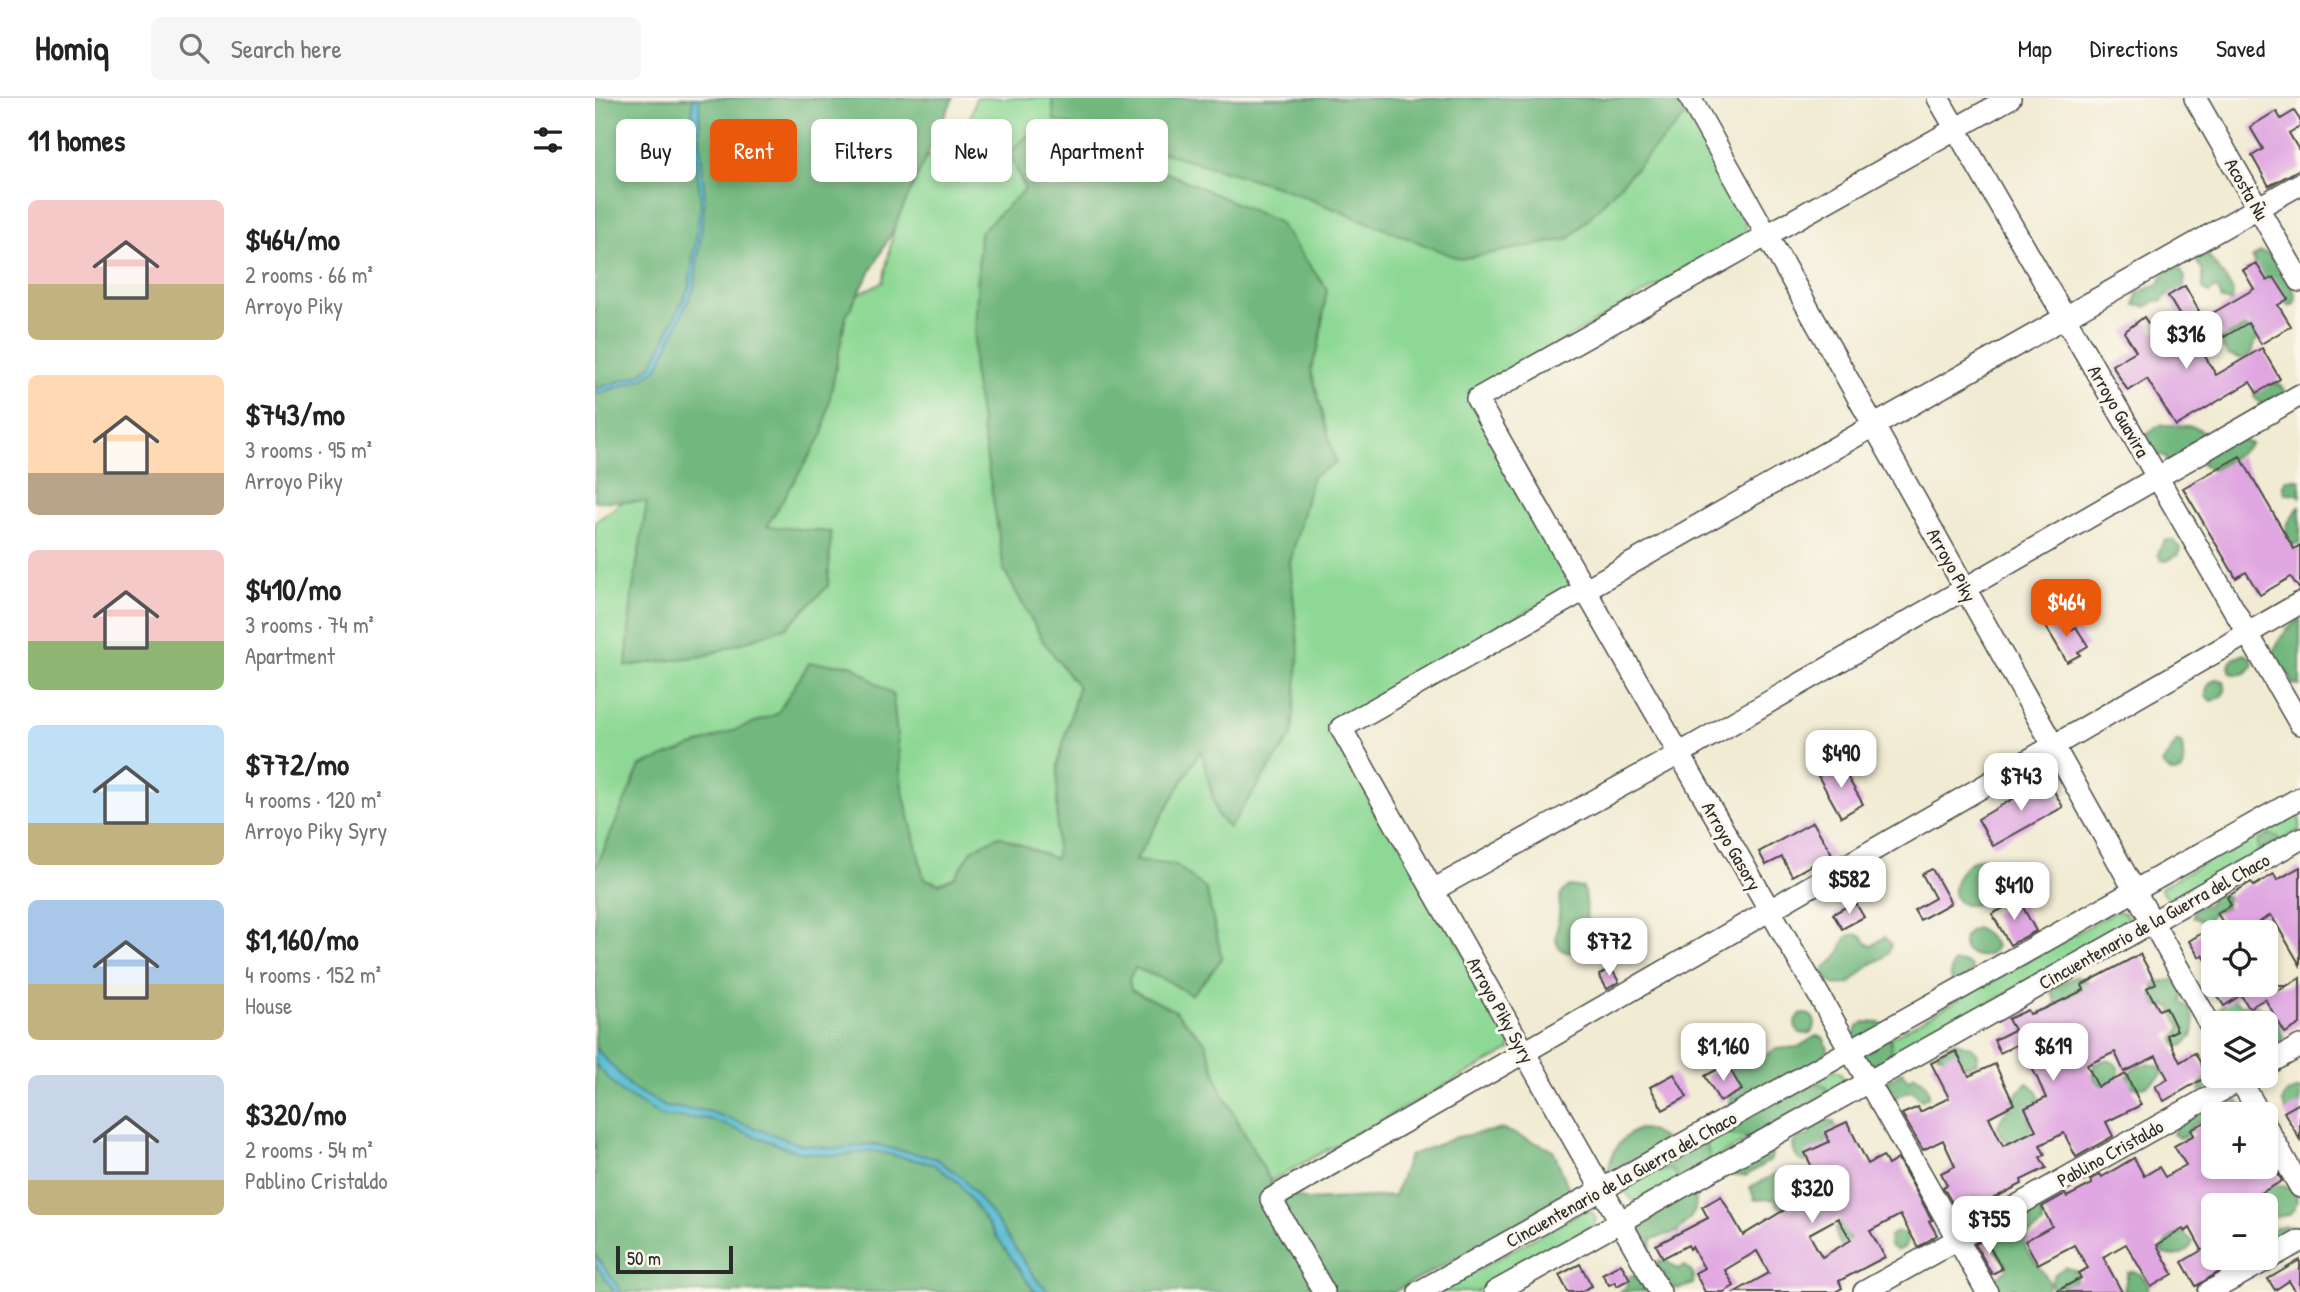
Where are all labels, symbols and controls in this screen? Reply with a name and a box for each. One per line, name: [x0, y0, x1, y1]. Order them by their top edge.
search box: [151, 17, 641, 80]
text: Homiq: [35, 26, 109, 70]
icon: search: [175, 29, 213, 67]
text: Search here: [231, 31, 342, 66]
text: Map: [2018, 32, 2052, 64]
text: Directions: [2090, 32, 2178, 64]
text: Saved: [2216, 32, 2265, 64]
chip: Buy: [616, 119, 696, 182]
chip: Rent: [710, 119, 797, 182]
chip: Filters: [811, 119, 917, 182]
chip: New: [931, 119, 1012, 182]
chip: Apartment: [1026, 119, 1168, 182]
text: 11 homes: [28, 120, 125, 160]
icon: filters: [529, 121, 567, 159]
street label: Acosta Ñu: [2219, 153, 2275, 225]
text: $464/mo: [245, 219, 340, 259]
icon: home: [84, 228, 168, 312]
text: 2 rooms · 66 m²: [245, 259, 373, 290]
text: Arroyo Piky: [245, 290, 343, 321]
pin: $316: [2145, 312, 2227, 371]
text: $316: [2166, 318, 2206, 349]
street label: Arroyo Guavira: [2082, 360, 2156, 462]
text: $743/mo: [245, 394, 345, 434]
icon: home: [84, 403, 168, 487]
text: 3 rooms · 95 m²: [245, 434, 372, 465]
text: Arroyo Piky: [245, 465, 343, 496]
street label: Arroyo Piky: [1921, 523, 1983, 607]
text: $410/mo: [245, 569, 341, 609]
icon: home: [84, 578, 168, 662]
pin: $464: [2025, 580, 2107, 639]
text: $464: [2047, 586, 2085, 617]
text: 3 rooms · 74 m²: [245, 609, 374, 640]
text: Apartment: [245, 640, 335, 671]
pin: $490: [1800, 730, 1882, 790]
text: $490: [1821, 737, 1861, 768]
text: $772/mo: [245, 744, 349, 784]
icon: home: [84, 753, 168, 837]
pin: $743: [1980, 754, 2062, 813]
text: $743: [2000, 760, 2042, 791]
text: 4 rooms · 120 m²: [245, 784, 382, 815]
street label: Arroyo Gasory: [1696, 797, 1768, 895]
text: Arroyo Piky Syry: [245, 815, 387, 846]
street label: Cincuentenario de la Guerra del Chaco: [2034, 846, 2274, 995]
pin: $582: [1808, 856, 1890, 916]
pin: $410: [1973, 862, 2055, 922]
text: $582: [1828, 863, 1870, 894]
text: $410: [1995, 869, 2033, 900]
pin: $772: [1568, 918, 1650, 978]
text: $1,160/mo: [245, 919, 359, 959]
map controls: [2201, 920, 2278, 1270]
button: locate: [2201, 920, 2278, 997]
text: $772: [1586, 925, 1632, 956]
icon: home: [84, 928, 168, 1012]
street label: Arroyo Piky Syry: [1461, 952, 1541, 1068]
text: 4 rooms · 152 m²: [245, 959, 381, 990]
text: House: [245, 990, 292, 1021]
button: layers: [2201, 1011, 2278, 1088]
pin: $1,160: [1666, 1024, 1780, 1083]
pin: $619: [2012, 1024, 2094, 1083]
text: $1,160: [1697, 1030, 1749, 1061]
text: $619: [2034, 1030, 2072, 1061]
text: $320/mo: [245, 1094, 346, 1134]
button: +: [2201, 1102, 2278, 1179]
icon: home: [84, 1103, 168, 1187]
street label: Cincuentenario de la Guerra del Chaco: [1501, 1104, 1741, 1253]
street label: Pablino Cristaldo: [2052, 1113, 2168, 1193]
text: 2 rooms · 54 m²: [245, 1134, 373, 1165]
text: Pablino Cristaldo: [245, 1165, 388, 1196]
pin: $320: [1771, 1166, 1853, 1225]
text: $320: [1790, 1172, 1834, 1203]
button: −: [2201, 1193, 2278, 1270]
pin: $755: [1948, 1196, 2030, 1256]
text: $755: [1968, 1203, 2010, 1234]
scale bar: [616, 1243, 733, 1275]
text: 50 m: [627, 1245, 661, 1271]

